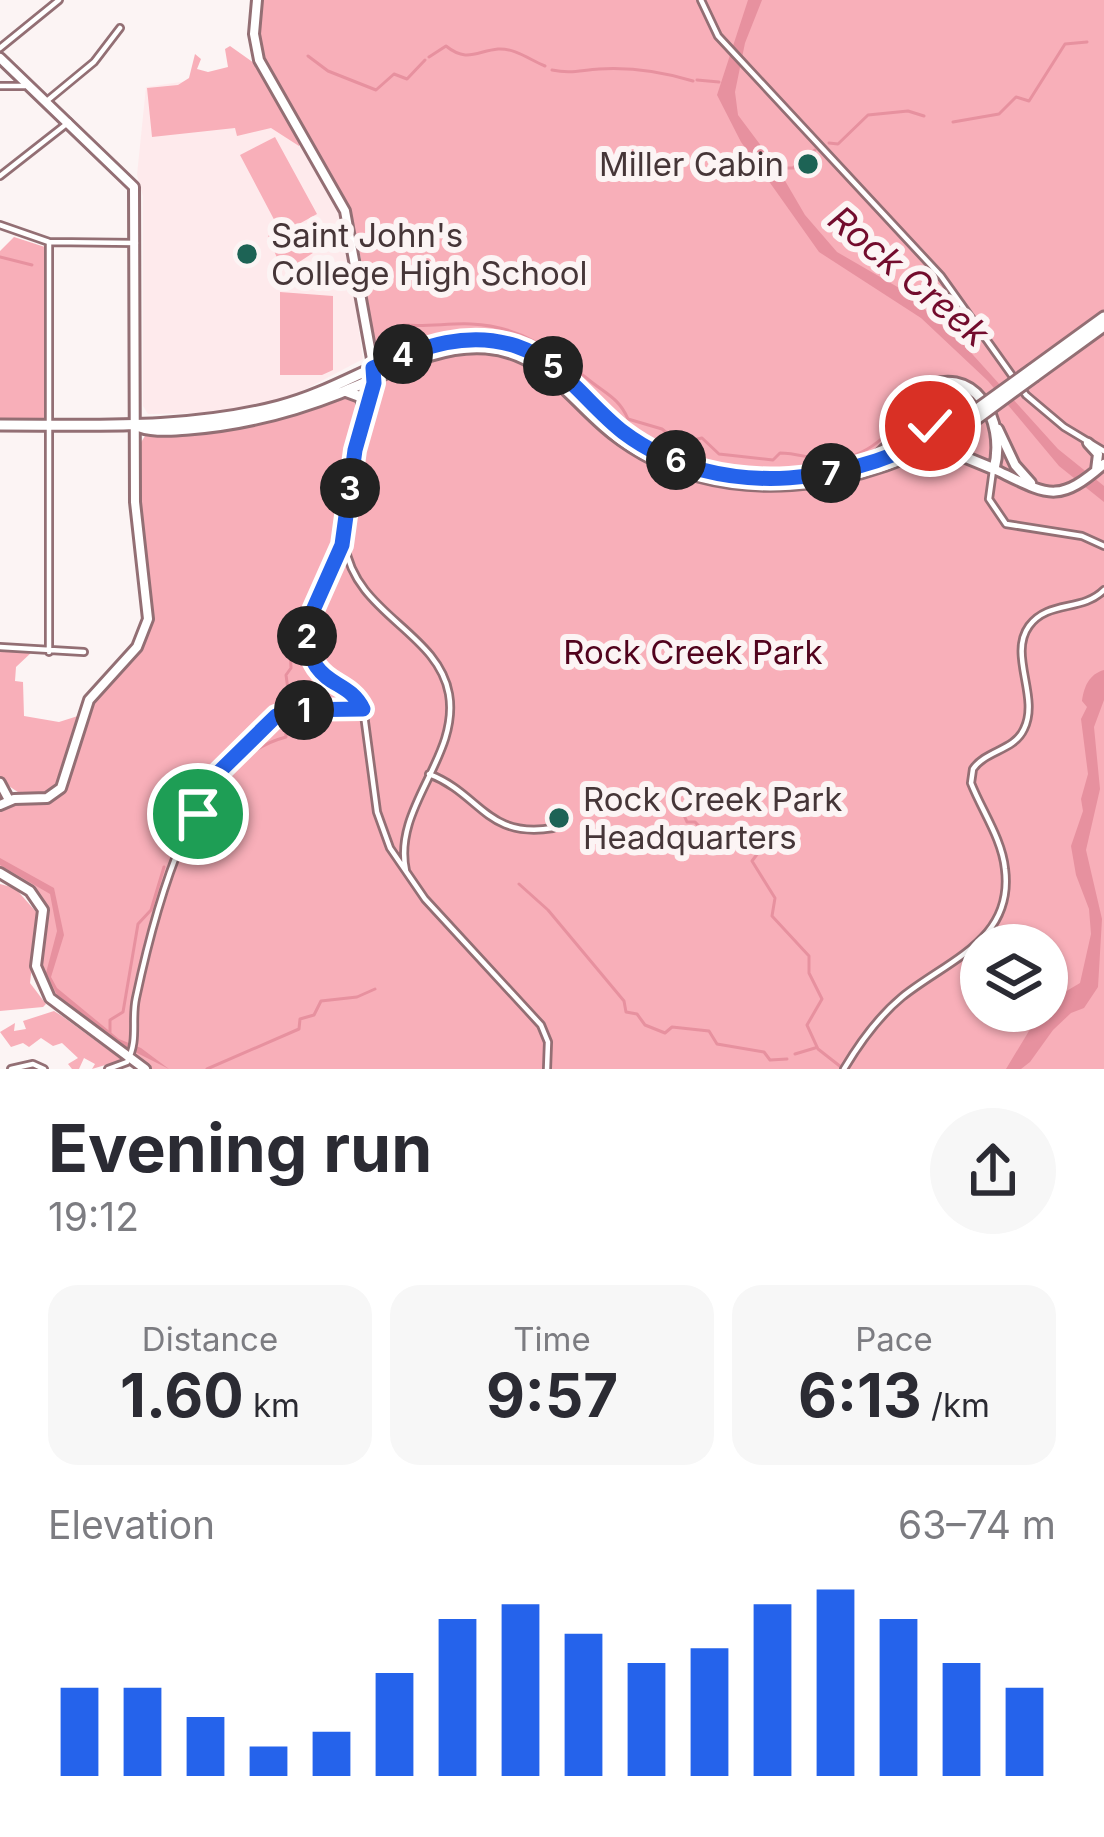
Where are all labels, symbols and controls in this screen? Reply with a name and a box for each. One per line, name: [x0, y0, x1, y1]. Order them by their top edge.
place label: Miller Cabin: [599, 144, 784, 184]
marker: Miller Cabin: [795, 151, 821, 177]
water label: Rock Creek: [820, 196, 999, 356]
place label: Saint John's College High School: [271, 215, 588, 293]
marker: Saint John's College High School: [234, 241, 260, 267]
pin: 4: [373, 324, 433, 384]
text: 4: [392, 334, 414, 374]
pin: 5: [523, 336, 583, 396]
text: 5: [542, 346, 564, 386]
pin: [879, 375, 981, 477]
icon: check: [897, 393, 963, 459]
pin: 6: [646, 430, 706, 490]
text: 6: [665, 440, 687, 480]
pin: 7: [801, 443, 861, 503]
text: 7: [821, 453, 841, 493]
pin: 3: [320, 458, 380, 518]
text: 3: [339, 468, 361, 508]
pin: 2: [277, 606, 337, 666]
text: 2: [297, 616, 317, 656]
park label: Rock Creek Park: [563, 632, 823, 672]
pin: 1: [274, 680, 334, 740]
text: 1: [297, 690, 311, 730]
pin: [147, 763, 249, 865]
place label: Rock Creek Park Headquarters: [583, 779, 842, 857]
icon: arrive: [165, 781, 231, 847]
marker: Rock Creek Park Headquarters: [546, 805, 572, 831]
map controls: [960, 924, 1068, 1032]
button: layers: [960, 924, 1068, 1032]
text: Evening run: [48, 1108, 432, 1188]
button: share: [930, 1108, 1056, 1234]
text: 19:12: [48, 1193, 139, 1240]
text: Distance: [142, 1319, 278, 1359]
text: Time: [513, 1319, 591, 1359]
text: Pace: [855, 1319, 933, 1359]
text: 1.60: [120, 1359, 244, 1431]
text: 9:57: [486, 1359, 618, 1431]
text: 6:13: [798, 1359, 922, 1431]
text: km: [244, 1385, 300, 1425]
text: /km: [922, 1385, 990, 1425]
text: Elevation: [48, 1501, 215, 1548]
text: 63–74 m: [898, 1501, 1056, 1548]

